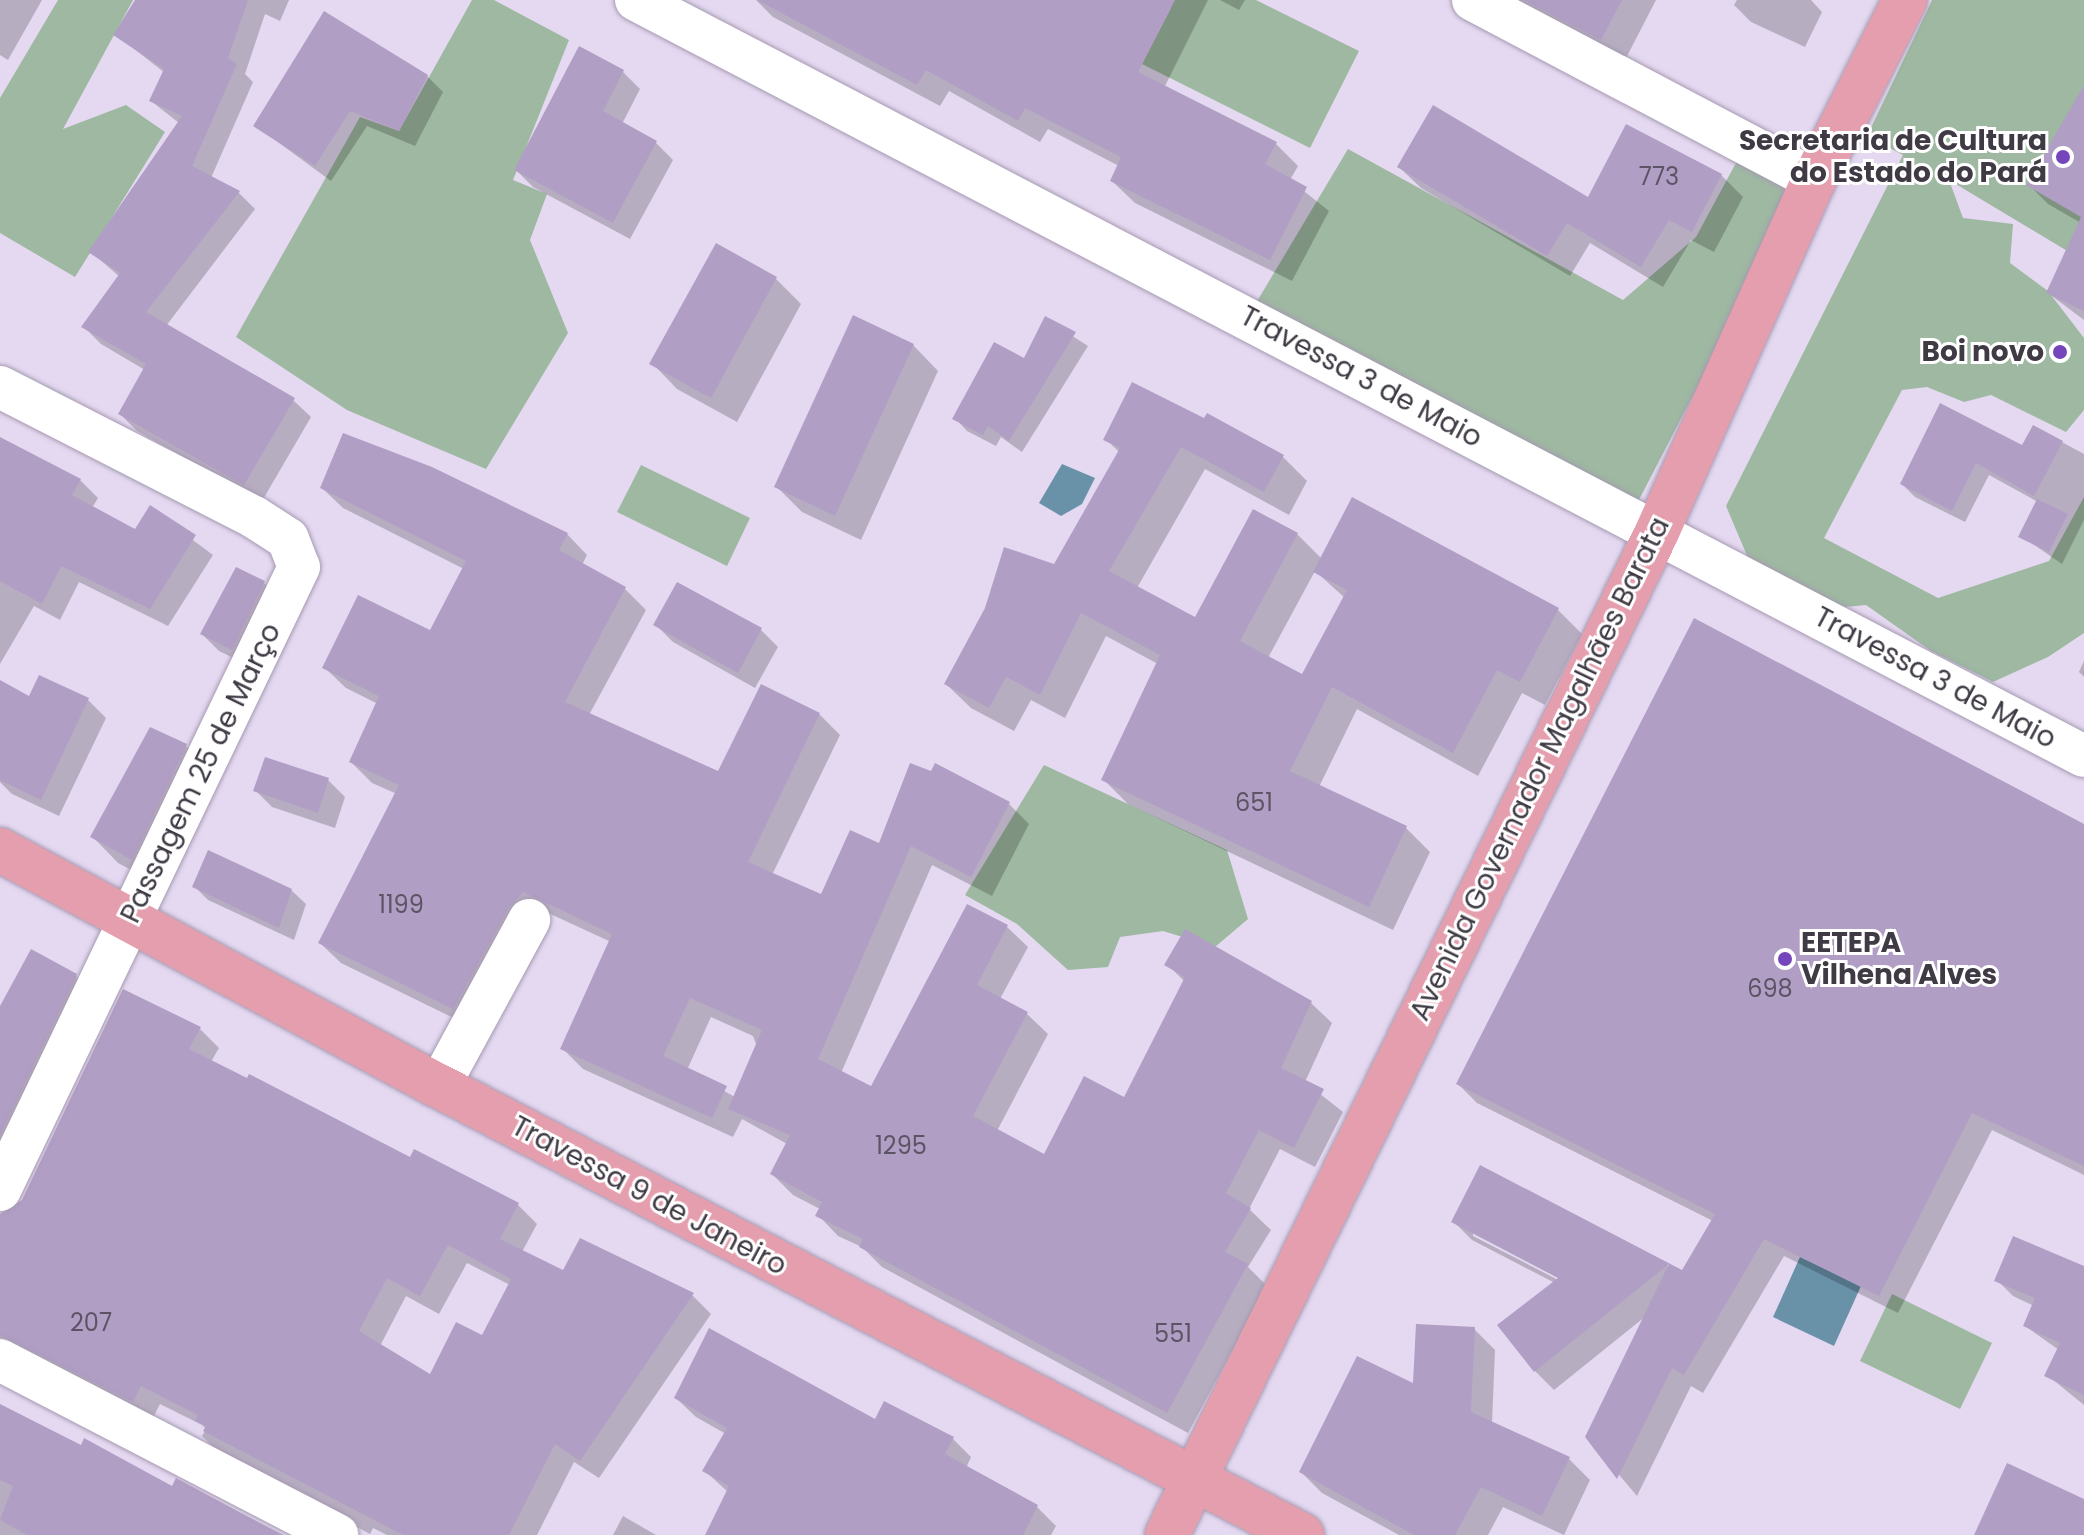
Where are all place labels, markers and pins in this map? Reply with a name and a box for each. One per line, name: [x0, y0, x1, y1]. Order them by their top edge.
place label: Secretaria de Cultura do Estado do Pará: [1739, 124, 2047, 190]
marker: Secretaria de Cultura do Estado do Pará: [2054, 148, 2072, 166]
place label: Boi novo: [1921, 335, 2044, 369]
marker: Boi novo: [2051, 343, 2069, 361]
place label: EETEPA Vilhena Alves: [1801, 926, 1997, 992]
marker: EETEPA Vilhena Alves: [1776, 950, 1794, 968]

